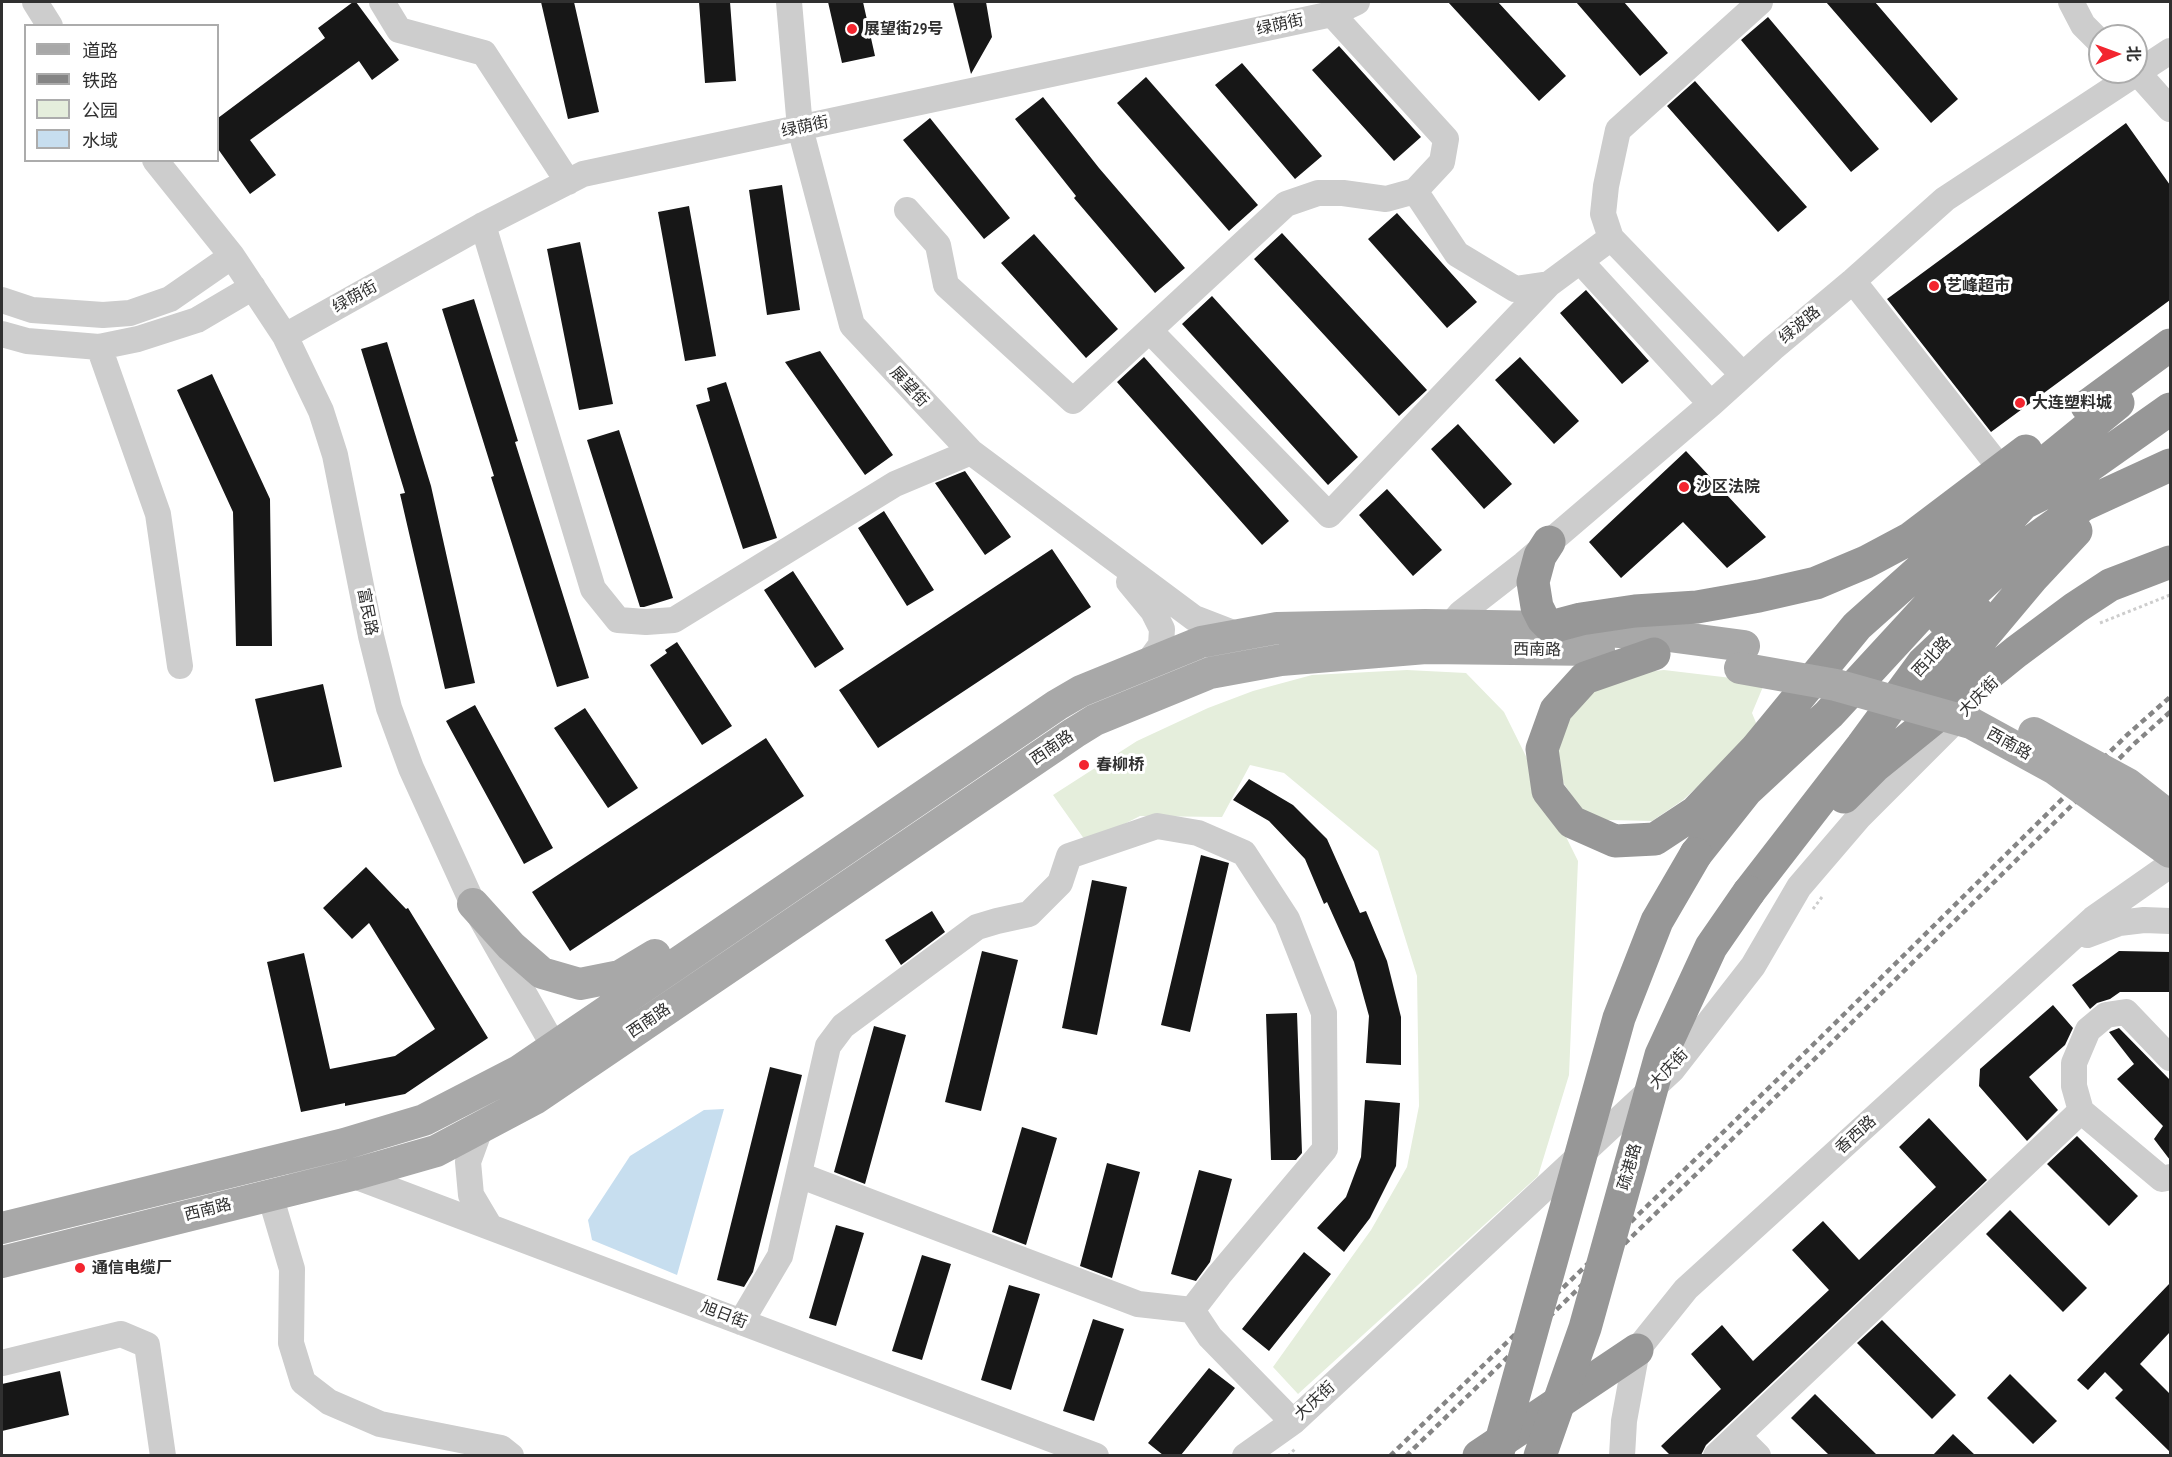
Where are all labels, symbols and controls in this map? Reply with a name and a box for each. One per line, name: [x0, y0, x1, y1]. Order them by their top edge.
street label: 绿荫街: [1255, 11, 1305, 39]
place label: 展望街29号: [864, 19, 943, 39]
marker: 展望街29号: [845, 22, 859, 36]
legend: [24, 24, 219, 162]
north arrow: [2088, 24, 2148, 84]
text: 道路: [82, 39, 118, 62]
text: 北: [2124, 46, 2144, 62]
text: 铁路: [82, 69, 118, 92]
text: 公园: [82, 99, 118, 122]
street label: 绿荫街: [780, 113, 830, 141]
text: 水域: [82, 129, 118, 152]
place label: 艺峰超市: [1946, 276, 2010, 296]
street label: 绿荫街: [329, 277, 381, 317]
marker: 艺峰超市: [1927, 279, 1941, 293]
street label: 绿波路: [1775, 302, 1825, 348]
street label: 展望街: [886, 363, 932, 411]
place label: 大连塑料城: [2032, 393, 2112, 413]
marker: 大连塑料城: [2013, 396, 2027, 410]
place label: 沙区法院: [1696, 477, 1760, 497]
marker: 沙区法院: [1677, 480, 1691, 494]
street label: 富民路: [353, 587, 381, 637]
street label: 西北路: [1909, 633, 1955, 681]
street label: 西南路: [1513, 640, 1561, 660]
street label: 大庆街: [1955, 673, 2003, 721]
street label: 西南路: [1983, 724, 2035, 764]
street label: 西南路: [1027, 727, 1077, 769]
place label: 春柳桥: [1096, 755, 1144, 775]
marker: 春柳桥: [1077, 758, 1091, 772]
street label: 西南路: [624, 1000, 674, 1042]
street label: 大庆街: [1646, 1045, 1692, 1093]
street label: 香西路: [1832, 1112, 1880, 1158]
street label: 疏港路: [1614, 1141, 1646, 1193]
street label: 西南路: [182, 1195, 234, 1225]
place label: 通信电缆厂: [92, 1258, 172, 1278]
marker: 通信电缆厂: [73, 1261, 87, 1275]
street label: 旭日街: [698, 1297, 750, 1333]
street label: 大庆街: [1291, 1378, 1339, 1424]

